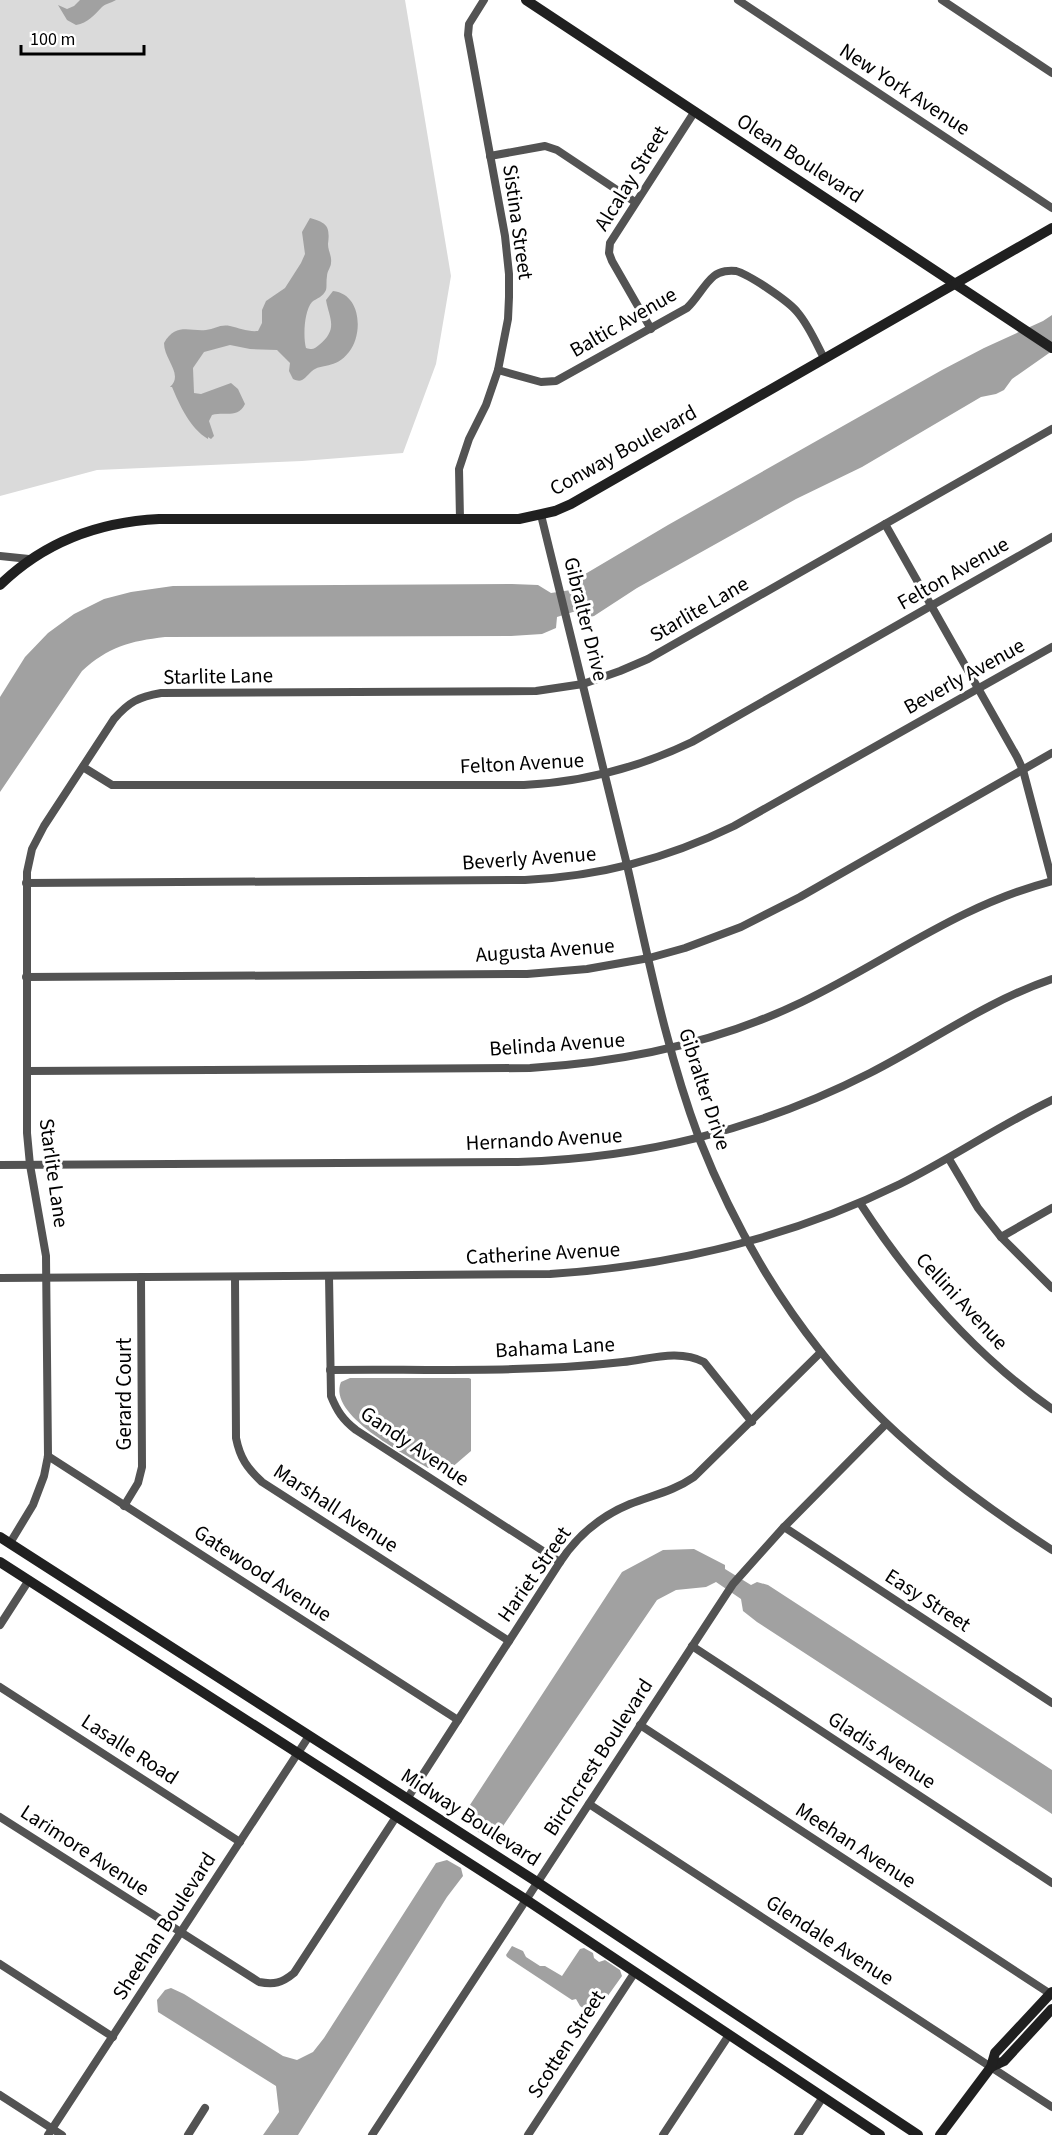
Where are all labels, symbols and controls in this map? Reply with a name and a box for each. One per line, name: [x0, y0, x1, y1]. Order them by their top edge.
scale bar: [21, 18, 144, 56]
text: 100 m: [30, 27, 75, 52]
street label: New York Avenue: [834, 35, 976, 143]
street label: Olean Boulevard: [731, 106, 869, 210]
street label: Alcalay Street: [587, 119, 675, 237]
street label: Sistina Street: [495, 163, 541, 281]
street label: Baltic Avenue: [564, 279, 682, 365]
street label: Conway Boulevard: [544, 397, 702, 503]
street label: Felton Avenue: [892, 529, 1014, 617]
street label: Gibralter Drive: [556, 554, 616, 684]
street label: Starlite Lane: [644, 569, 754, 649]
street label: Beverly Avenue: [898, 630, 1030, 722]
street label: Starlite Lane: [163, 660, 273, 692]
street label: Felton Avenue: [459, 745, 585, 781]
street label: Beverly Avenue: [461, 838, 597, 878]
street label: Augusta Avenue: [474, 930, 616, 970]
street label: Belinda Avenue: [488, 1024, 626, 1064]
street label: Gibralter Drive: [671, 1024, 739, 1154]
street label: Starlite Lane: [31, 1117, 77, 1229]
street label: Hernando Avenue: [465, 1120, 623, 1158]
street label: Catherine Avenue: [465, 1234, 621, 1272]
street label: Cellini Avenue: [909, 1245, 1015, 1357]
street label: Bahama Lane: [494, 1329, 616, 1365]
street label: Gerard Court: [109, 1338, 139, 1450]
street label: Gandy Avenue: [355, 1398, 475, 1494]
street label: Marshall Avenue: [268, 1456, 404, 1560]
street label: Gatewood Avenue: [188, 1517, 338, 1629]
street label: Hariet Street: [490, 1520, 578, 1628]
street label: Easy Street: [879, 1561, 977, 1639]
street label: Birchcrest Boulevard: [536, 1672, 660, 1842]
street label: Gladis Avenue: [822, 1704, 942, 1796]
street label: Lasalle Road: [75, 1706, 185, 1792]
street label: Midway Boulevard: [395, 1760, 547, 1874]
street label: Meehan Avenue: [790, 1795, 922, 1895]
street label: Larimore Avenue: [15, 1797, 155, 1903]
street label: Sheehan Boulevard: [105, 1846, 223, 2006]
street label: Glendale Avenue: [760, 1887, 900, 1993]
street label: Scotten Street: [520, 1984, 612, 2104]

